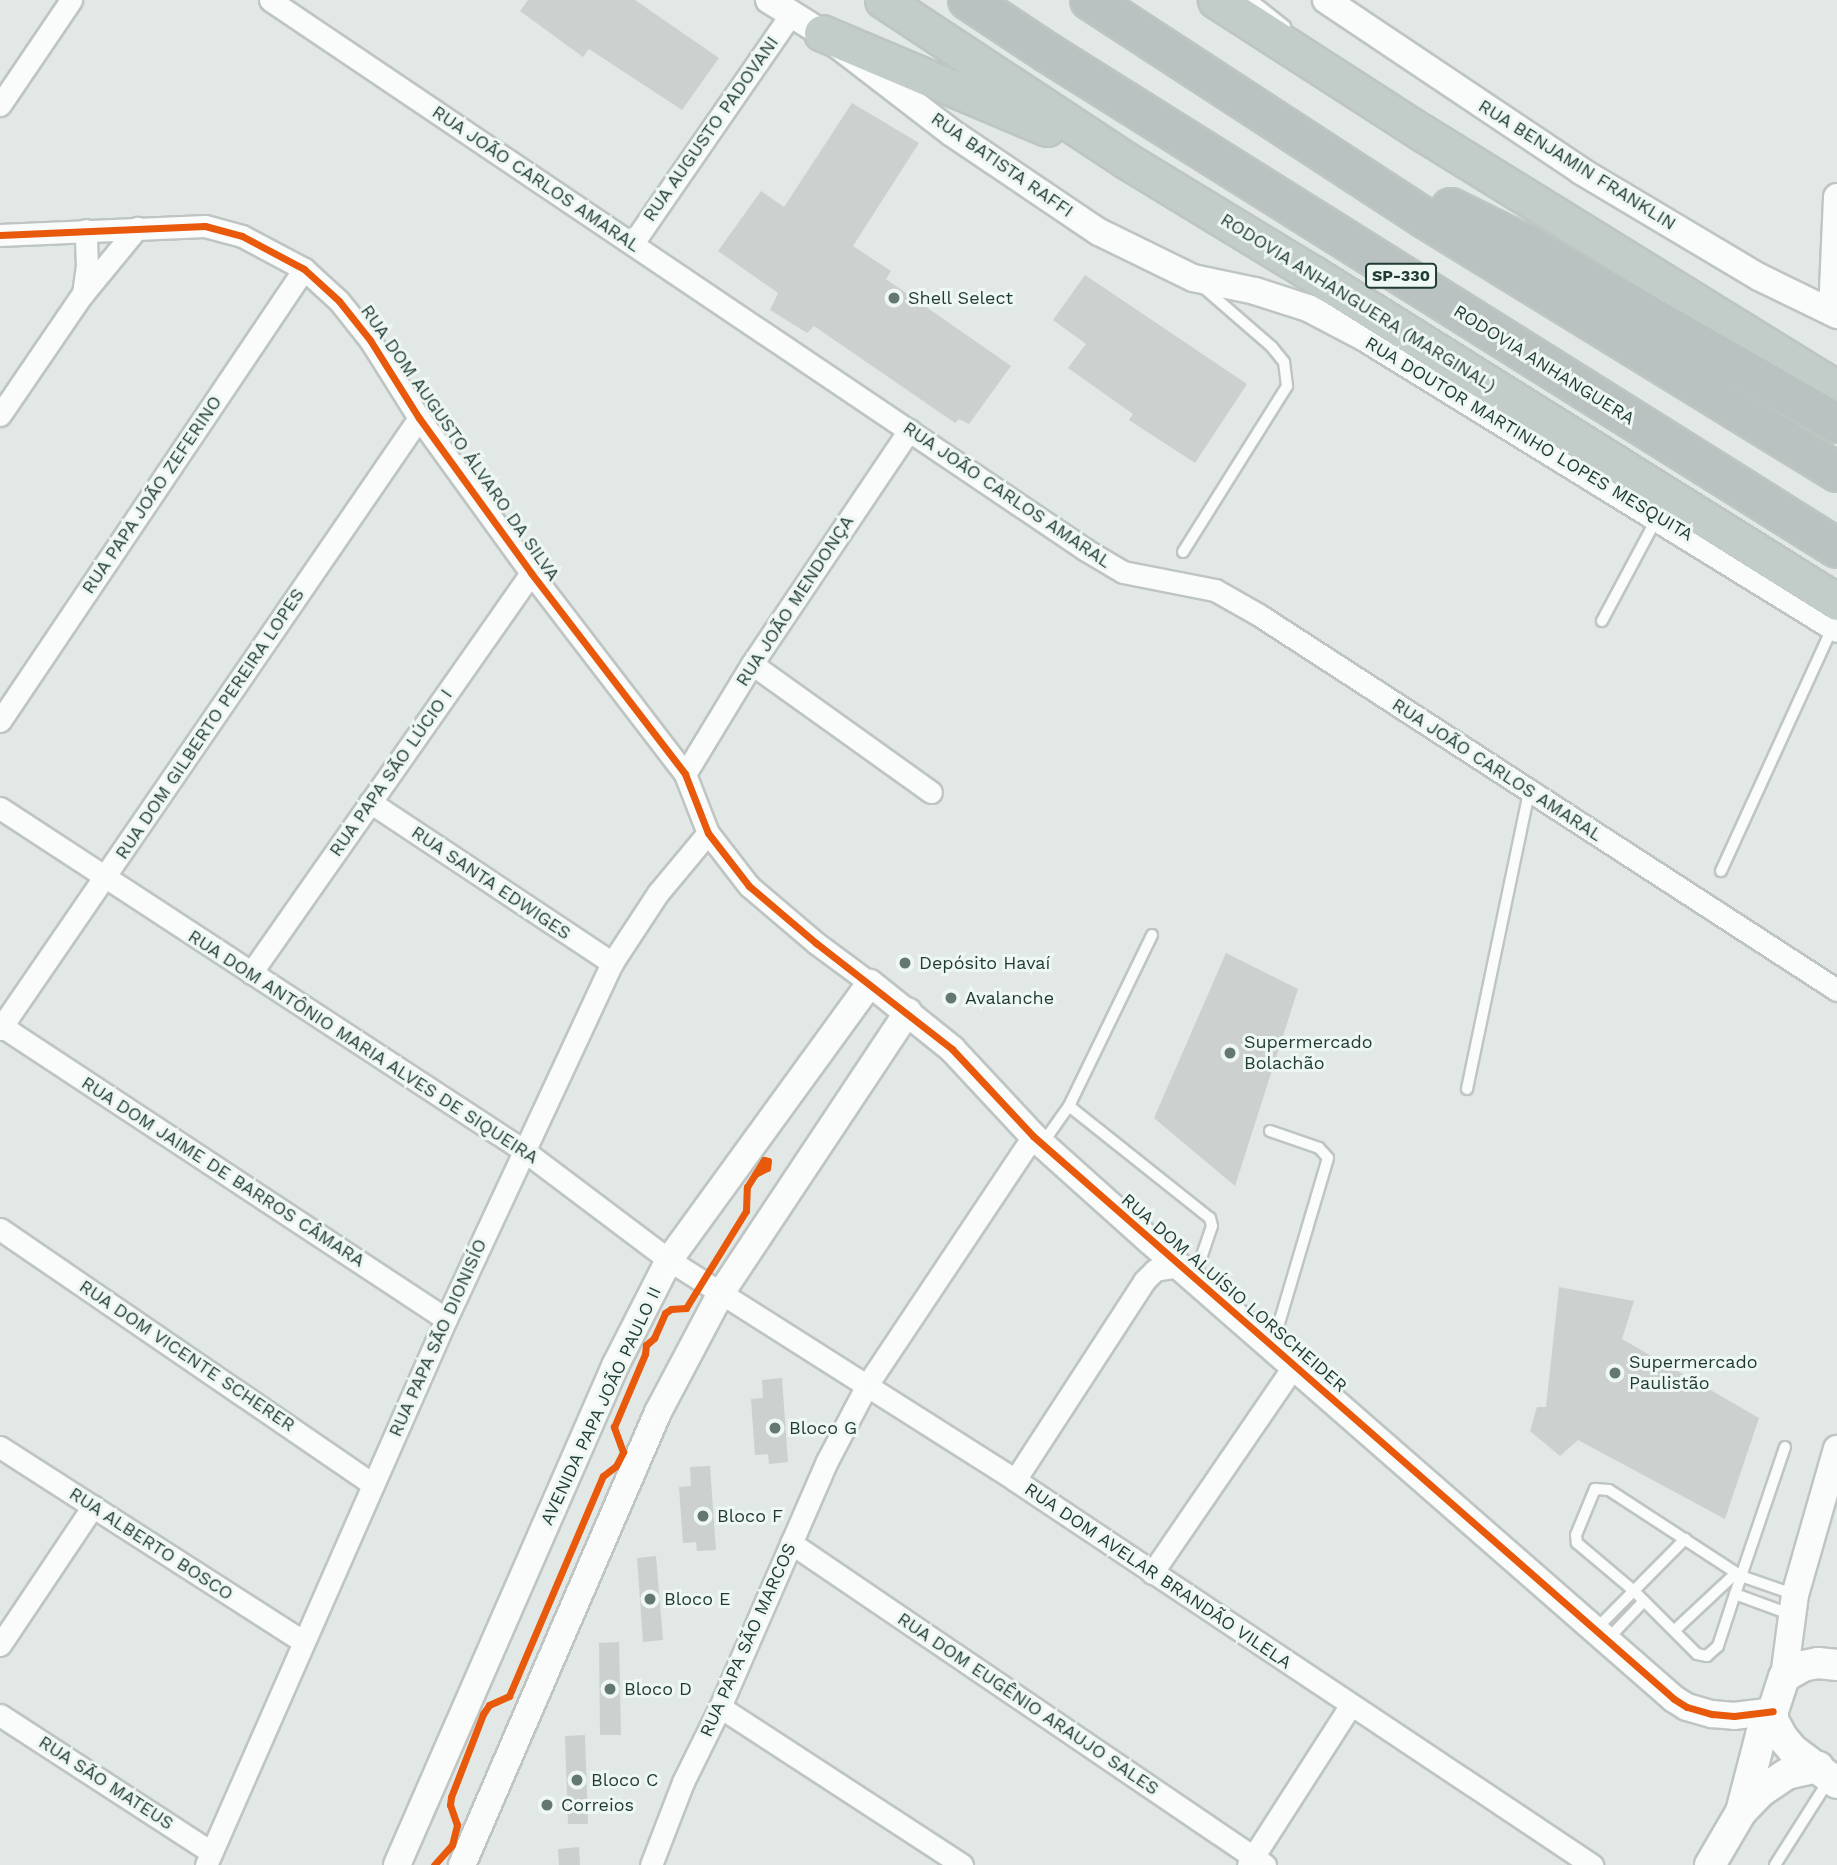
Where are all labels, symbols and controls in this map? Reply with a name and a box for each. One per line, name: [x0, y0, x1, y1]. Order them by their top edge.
street label: RUA AUGUSTO PADOVANI: [638, 32, 784, 226]
street label: RUA BENJAMIN FRANKLIN: [1474, 95, 1680, 235]
street label: RUA JOÃO CARLOS AMARAL: [427, 101, 645, 257]
street label: RUA BATISTA RAFFI: [926, 107, 1078, 223]
street label: RODOVIA ANHANGUERA (MARGINAL): [1216, 208, 1500, 398]
road number: SP-330: [1364, 264, 1438, 288]
place label: Shell Select: [908, 287, 1014, 309]
marker: Shell Select: [886, 290, 902, 306]
street label: RUA DOM AUGUSTO ÁLVARO DA SILVA: [355, 300, 565, 586]
street label: RODOVIA ANHANGUERA: [1449, 300, 1639, 430]
street label: RUA DOUTOR MARTINHO LOPES MESQUITA: [1361, 332, 1697, 546]
street label: RUA PAPA JOÃO ZEFERINO: [77, 391, 227, 599]
street label: RUA JOÃO CARLOS AMARAL: [898, 417, 1116, 573]
street label: RUA JOÃO MENDONÇA: [731, 511, 859, 691]
street label: RUA DOM GILBERTO PEREIRA LOPES: [111, 584, 309, 864]
street label: RUA PAPA SÃO LÚCIO I: [325, 685, 457, 861]
street label: RUA JOÃO CARLOS AMARAL: [1387, 693, 1607, 847]
street label: RUA SANTA EDWIGES: [407, 821, 575, 945]
street label: RUA DOM ANTÔNIO MARIA ALVES DE SIQUEIRA: [183, 925, 543, 1169]
place label: Depósito Havaí: [919, 952, 1050, 974]
marker: Depósito Havaí: [897, 955, 913, 971]
place label: Avalanche: [965, 987, 1054, 1009]
marker: Avalanche: [943, 990, 959, 1006]
place label: Supermercado Bolachão: [1244, 1032, 1373, 1074]
marker: Supermercado Bolachão: [1222, 1045, 1238, 1061]
street label: RUA DOM JAIME DE BARROS CÂMARA: [77, 1072, 369, 1272]
street label: RUA DOM ALUÍSIO LORSCHEIDER: [1116, 1189, 1352, 1397]
street label: RUA PAPA SÃO DIONISÍO: [384, 1235, 492, 1441]
street label: RUA DOM VICENTE SCHERER: [75, 1275, 299, 1437]
street label: AVENIDA PAPA JOÃO PAULO II: [536, 1282, 666, 1530]
place label: Supermercado Paulistão: [1629, 1352, 1758, 1394]
marker: Supermercado Paulistão: [1607, 1365, 1623, 1381]
place label: Bloco G: [789, 1417, 857, 1439]
marker: Bloco G: [767, 1420, 783, 1436]
street label: RUA DOM AVELAR BRANDÃO VILELA: [1020, 1478, 1296, 1674]
street label: RUA ALBERTO BOSCO: [64, 1483, 238, 1605]
place label: Bloco F: [717, 1505, 783, 1527]
marker: Bloco F: [695, 1508, 711, 1524]
street label: RUA PAPA SÃO MARCOS: [695, 1539, 801, 1741]
place label: Bloco E: [664, 1588, 731, 1610]
marker: Bloco E: [642, 1591, 658, 1607]
street label: RUA DOM EUGÊNIO ARAUJO SALES: [893, 1608, 1163, 1800]
place label: Bloco D: [624, 1678, 692, 1700]
marker: Bloco D: [602, 1681, 618, 1697]
street label: RUA SÃO MATEUS: [34, 1731, 178, 1835]
place label: Bloco C: [591, 1769, 658, 1791]
marker: Bloco C: [569, 1772, 585, 1788]
place label: Correios: [561, 1794, 634, 1816]
marker: Correios: [539, 1797, 555, 1813]

